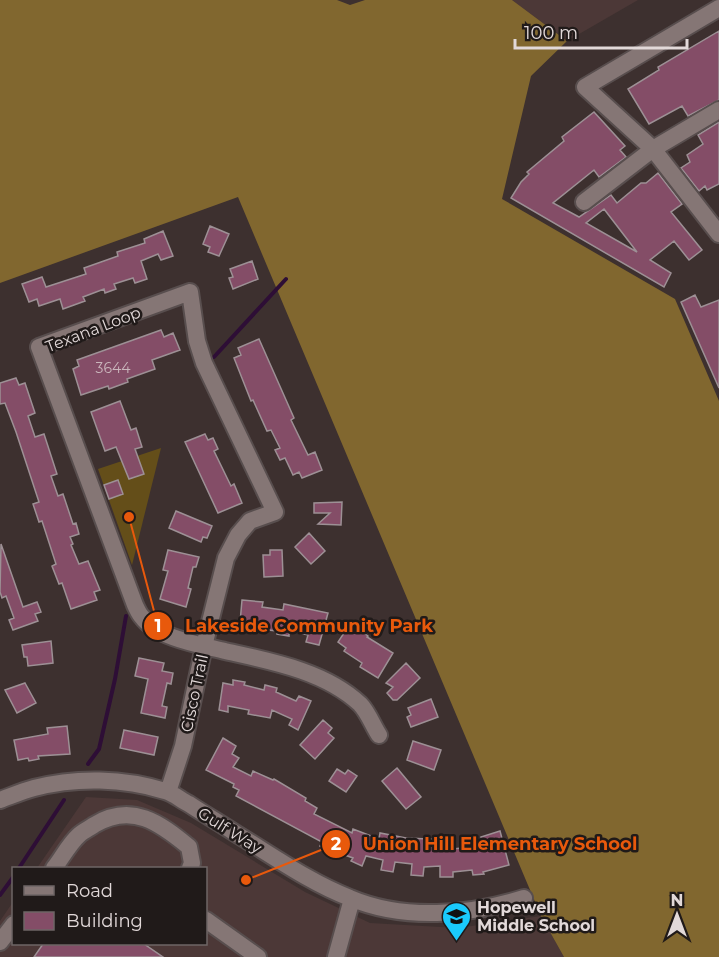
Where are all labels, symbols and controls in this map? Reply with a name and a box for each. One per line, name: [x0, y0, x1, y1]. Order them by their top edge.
scale bar: [515, 12, 688, 50]
text: 100 m: [524, 22, 578, 44]
street label: Texana Loop: [43, 303, 144, 356]
house number: 3644: [96, 359, 131, 377]
callout: Lakeside Community Park: [143, 608, 445, 644]
text: 1: [154, 615, 162, 637]
text: Lakeside Community Park: [185, 615, 433, 637]
street label: Cisco Trail: [177, 652, 212, 734]
street label: Gulf Way: [194, 803, 265, 858]
callout: Union Hill Elementary School: [321, 826, 650, 862]
text: 2: [331, 833, 342, 855]
text: Union Hill Elementary School: [363, 833, 637, 855]
legend: [12, 867, 207, 945]
text: Road: [66, 880, 113, 902]
north arrow: [647, 885, 707, 945]
text: N: [671, 891, 683, 910]
place label: Hopewell Middle School: [477, 898, 595, 935]
school or university icon: Hopewell Middle School: [440, 900, 472, 942]
text: Building: [66, 910, 143, 932]

